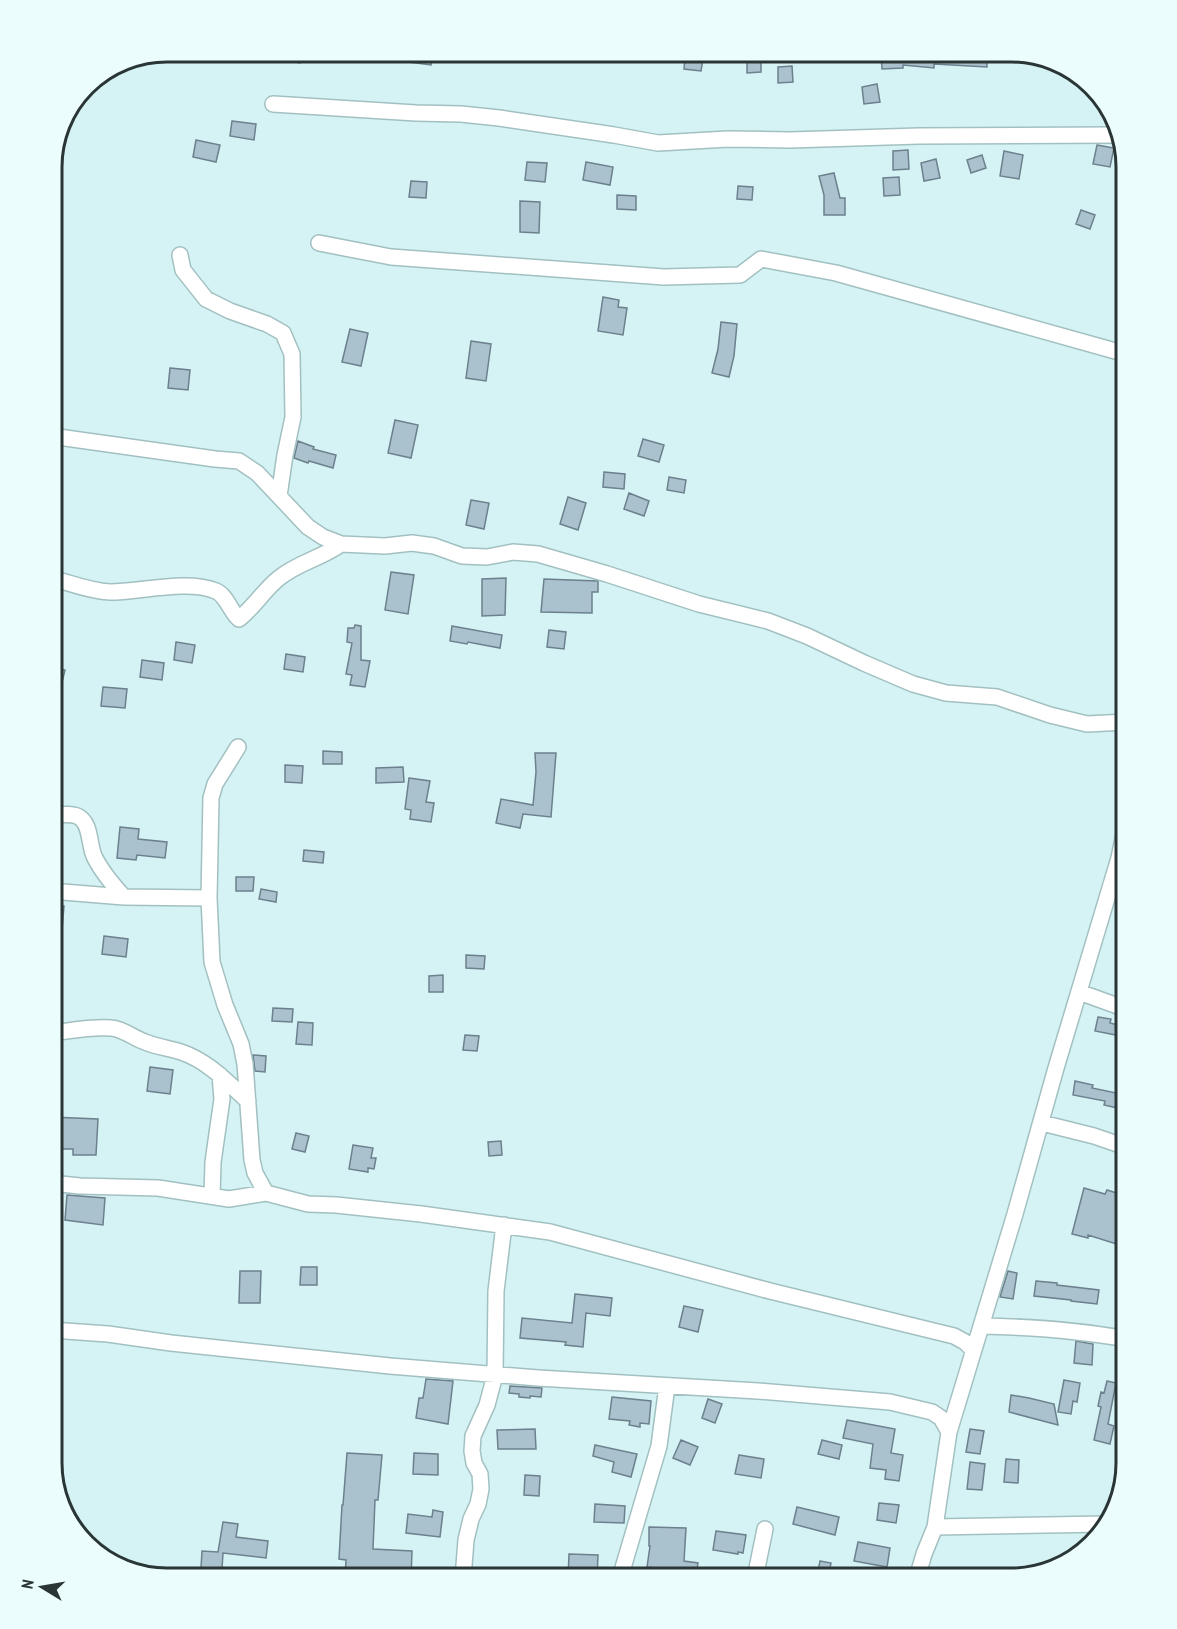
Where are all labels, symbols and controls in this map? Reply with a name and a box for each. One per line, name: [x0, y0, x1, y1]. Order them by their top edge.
north arrow: [12, 1557, 72, 1617]
text: N: [17, 1578, 38, 1590]

